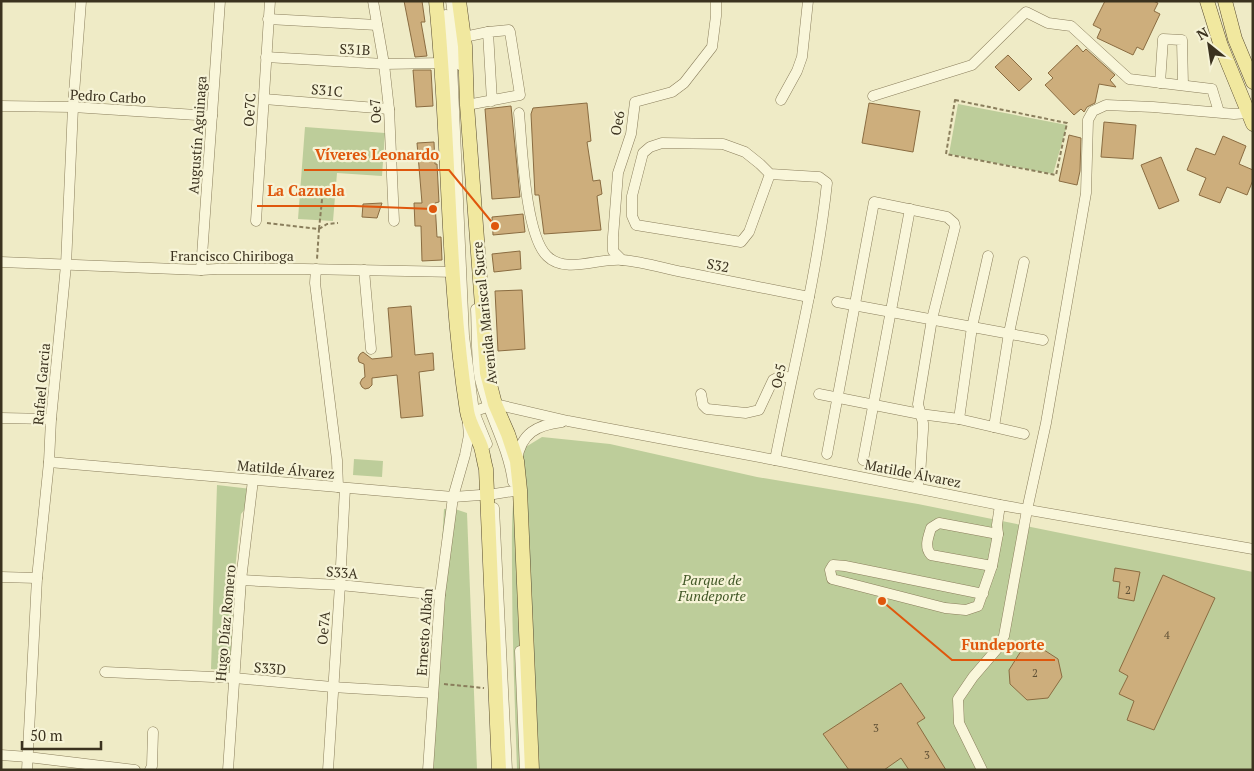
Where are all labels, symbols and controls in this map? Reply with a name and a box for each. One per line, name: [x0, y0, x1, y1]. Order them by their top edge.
north arrow: [1184, 20, 1234, 70]
text: N: [1193, 22, 1212, 44]
street label: S31B: [339, 39, 371, 59]
street label: Augustín Aguinaga: [183, 75, 211, 195]
street label: S31C: [311, 79, 343, 101]
street label: Pedro Carbo: [70, 85, 147, 107]
street label: Oe7C: [239, 93, 259, 127]
street label: Oe7: [365, 98, 385, 124]
street label: Oe6: [605, 108, 629, 137]
callout: Víveres Leonardo: [304, 140, 449, 170]
text: Víveres Leonardo: [315, 144, 439, 164]
callout: La Cazuela: [257, 176, 354, 206]
text: La Cazuela: [267, 180, 346, 200]
street label: Avenida Mariscal Sucre: [467, 241, 501, 385]
street label: Francisco Chiriboga: [170, 246, 294, 265]
street label: S32: [705, 254, 731, 276]
street label: Rafael Garcia: [28, 342, 54, 426]
street label: Oe5: [766, 362, 790, 390]
street label: Matilde Álvarez: [863, 454, 963, 492]
street label: Matilde Álvarez: [236, 455, 336, 483]
street label: S33A: [325, 561, 359, 583]
street label: Hugo Díaz Romero: [210, 564, 240, 682]
park label: Parque de Fundeporte: [677, 570, 747, 605]
house number: 2: [1125, 583, 1131, 597]
street label: Ernesto Albán: [411, 587, 437, 676]
street label: Oe7A: [312, 610, 334, 646]
house number: 4: [1164, 628, 1170, 642]
callout: Fundeporte: [952, 630, 1055, 660]
text: Fundeporte: [961, 634, 1045, 654]
street label: S33D: [253, 657, 287, 679]
house number: 2: [1032, 666, 1038, 680]
scale bar: [22, 718, 101, 750]
house number: 3: [873, 721, 879, 735]
text: 50 m: [30, 725, 63, 745]
house number: 3: [924, 748, 930, 762]

